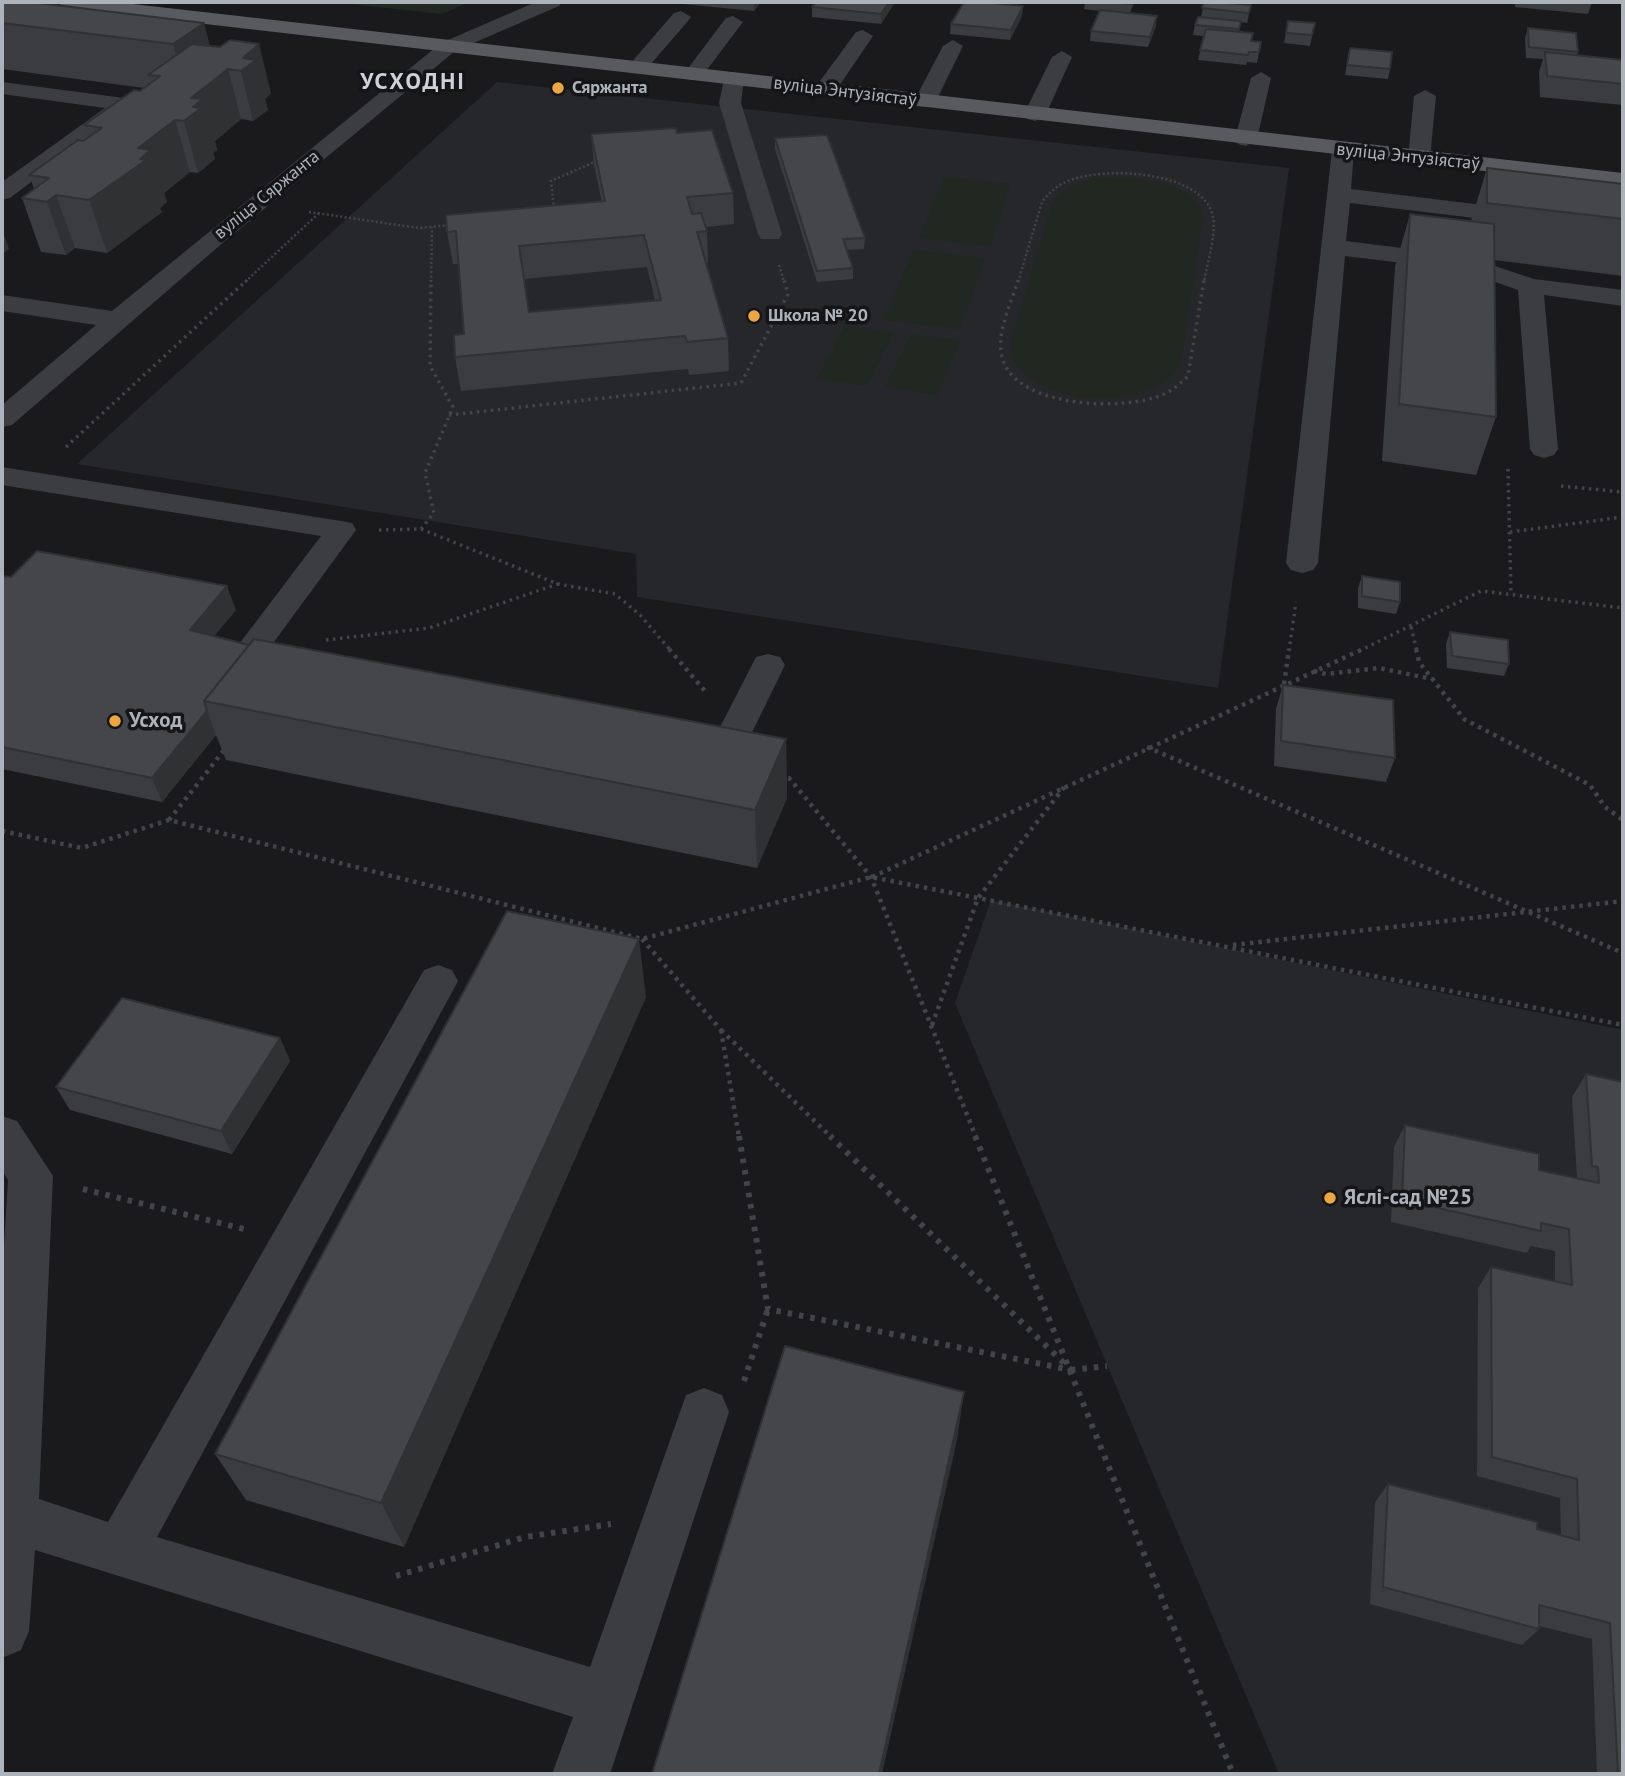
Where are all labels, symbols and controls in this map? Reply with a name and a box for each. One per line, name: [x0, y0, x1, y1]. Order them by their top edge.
district label: УСХОДНІ: [361, 68, 465, 96]
street label: вуліца Энтузіястаў: [772, 73, 918, 111]
place label: Сяржанта: [572, 77, 647, 99]
marker: Сяржанта: [550, 80, 566, 96]
street label: вуліца Энтузіястаў: [1335, 139, 1481, 175]
street label: вуліца Сяржанта: [210, 146, 324, 244]
place label: Школа № 20: [768, 305, 868, 327]
marker: Школа № 20: [746, 308, 762, 324]
place label: Усход: [129, 708, 182, 734]
marker: Усход: [107, 713, 123, 729]
place label: Яслі-сад №25: [1344, 1185, 1472, 1211]
marker: Яслі-сад №25: [1322, 1190, 1338, 1206]

